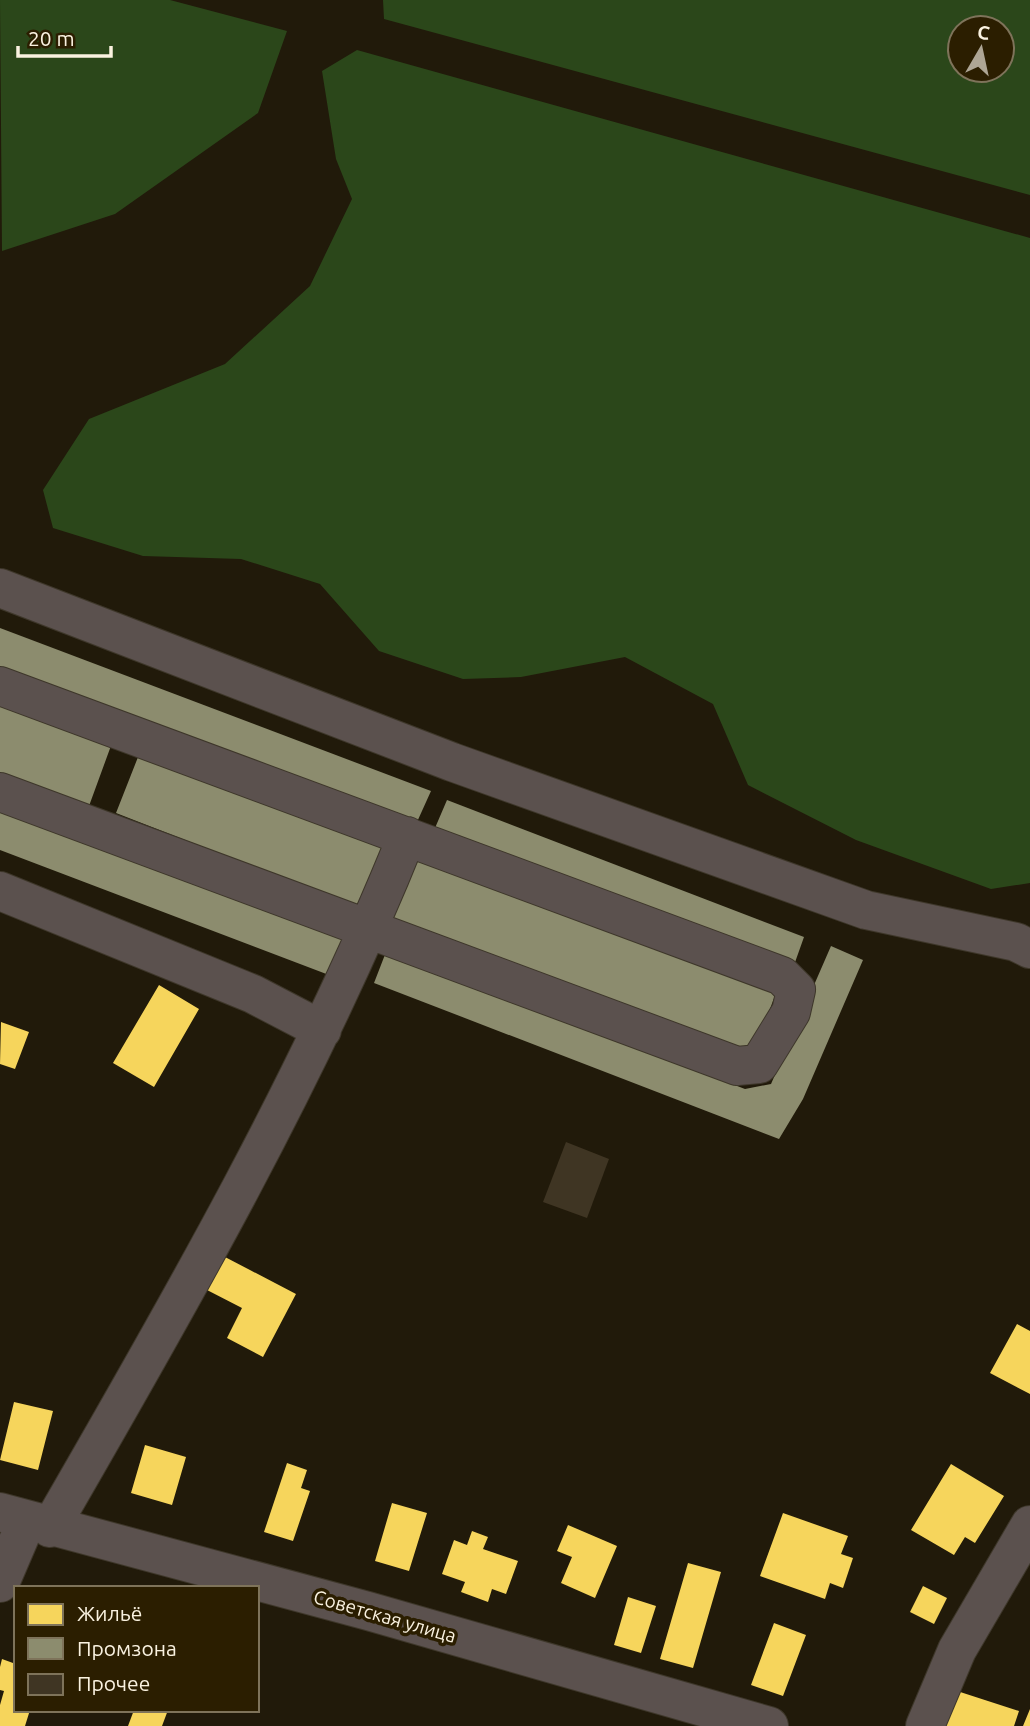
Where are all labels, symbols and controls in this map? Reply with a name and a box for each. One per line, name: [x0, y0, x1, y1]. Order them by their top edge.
scale bar: [18, 14, 110, 58]
north arrow: [946, 14, 1016, 84]
text: С: [976, 20, 991, 44]
text: 20 m: [28, 26, 75, 50]
street label: Советская улица: [311, 1585, 459, 1647]
legend: [14, 1586, 259, 1712]
text: Жильё: [77, 1601, 142, 1625]
text: Промзона: [77, 1636, 177, 1660]
text: Прочее: [77, 1671, 150, 1695]

